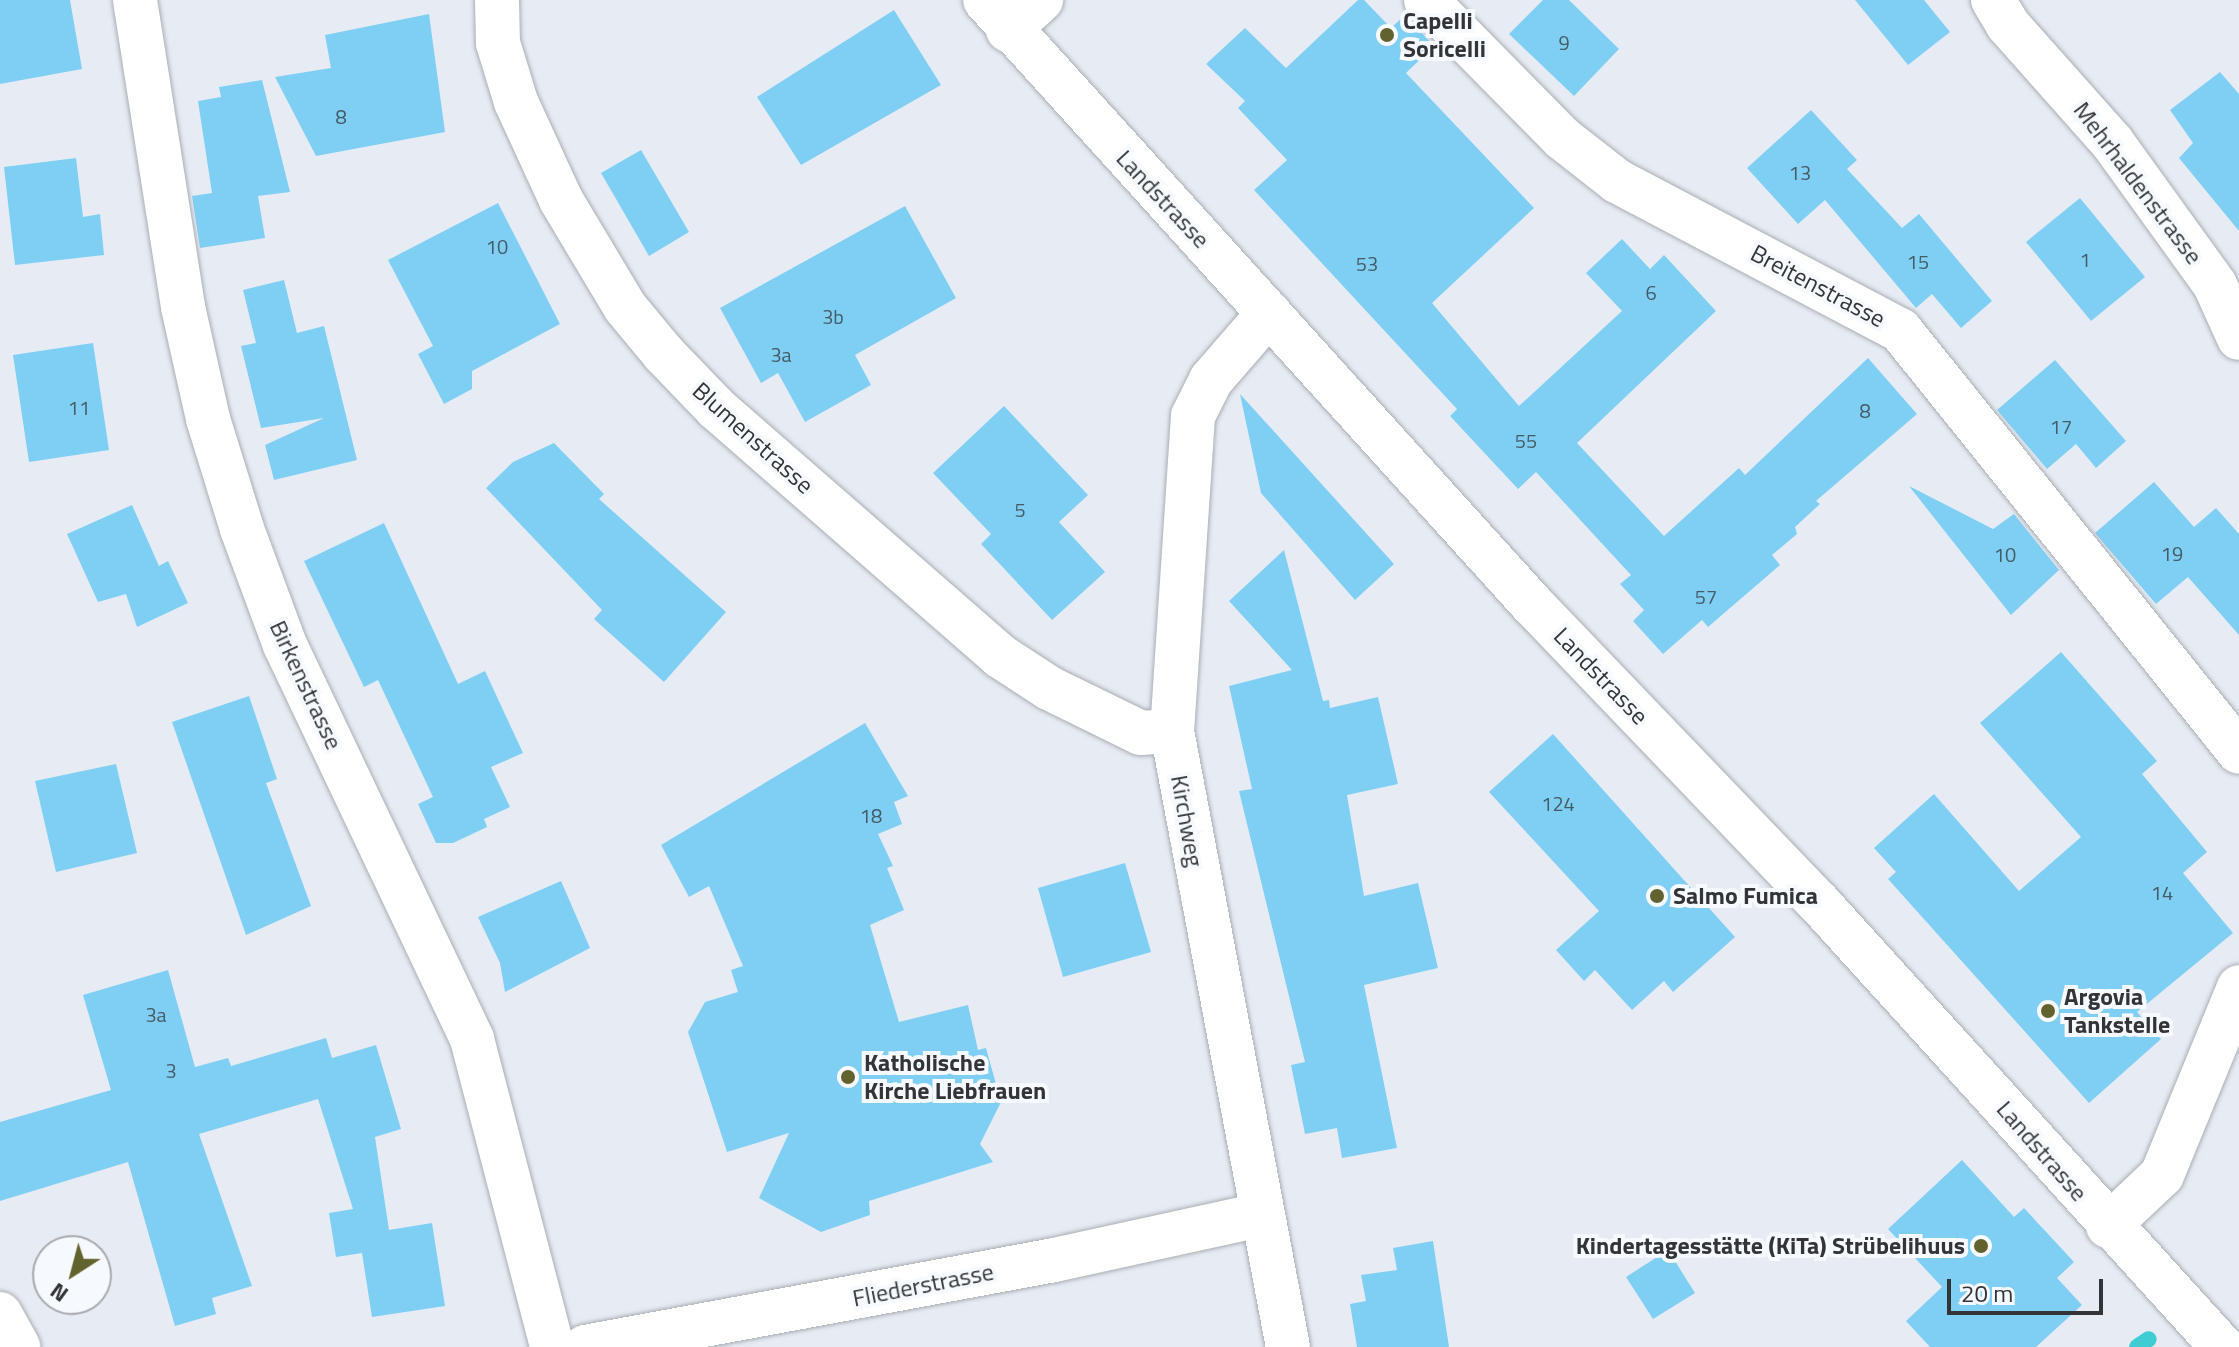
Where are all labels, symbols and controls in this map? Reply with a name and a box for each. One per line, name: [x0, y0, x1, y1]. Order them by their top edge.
place label: Capelli Soricelli: [1403, 7, 1486, 63]
marker: Capelli Soricelli: [1378, 26, 1396, 44]
house number: 9: [1558, 30, 1570, 54]
street label: Mehrhaldenstrasse: [2068, 96, 2208, 270]
house number: 8: [335, 104, 347, 128]
street label: Landstrasse: [1110, 144, 1216, 254]
house number: 13: [1789, 160, 1811, 184]
house number: 10: [486, 234, 508, 258]
street label: Breitenstrasse: [1746, 239, 1890, 333]
house number: 1: [2079, 247, 2091, 271]
house number: 15: [1907, 249, 1929, 273]
house number: 53: [1356, 251, 1378, 275]
house number: 6: [1645, 280, 1657, 304]
house number: 3b: [822, 304, 844, 328]
house number: 3a: [770, 342, 792, 366]
street label: Blumenstrasse: [687, 376, 819, 500]
house number: 11: [68, 395, 90, 419]
house number: 8: [1859, 398, 1871, 422]
house number: 17: [2050, 414, 2072, 438]
house number: 55: [1515, 428, 1537, 452]
house number: 5: [1014, 497, 1026, 521]
house number: 19: [2161, 541, 2183, 565]
house number: 10: [1994, 542, 2016, 566]
house number: 57: [1695, 584, 1717, 608]
street label: Birkenstrasse: [264, 616, 348, 754]
street label: Landstrasse: [1548, 622, 1654, 730]
street label: Kirchweg: [1165, 773, 1209, 869]
house number: 124: [1541, 791, 1575, 815]
house number: 18: [860, 803, 882, 827]
house number: 14: [2151, 880, 2173, 904]
place label: Salmo Fumica: [1673, 882, 1818, 910]
marker: Salmo Fumica: [1648, 887, 1666, 905]
place label: Argovia Tankstelle: [2064, 983, 2170, 1039]
house number: 3a: [145, 1002, 167, 1026]
marker: Argovia Tankstelle: [2039, 1002, 2057, 1020]
place label: Katholische Kirche Liebfrauen: [864, 1049, 1046, 1105]
house number: 3: [165, 1058, 177, 1082]
marker: Katholische Kirche Liebfrauen: [839, 1068, 857, 1086]
street label: Landstrasse: [1991, 1095, 2093, 1207]
place label: Kindertagesstätte (KiTa) Strübelihuus: [1576, 1232, 1965, 1260]
north arrow: [32, 1235, 112, 1315]
marker: Kindertagesstätte (KiTa) Strübelihuus: [1972, 1237, 1990, 1255]
street label: Fliederstrasse: [850, 1257, 996, 1313]
scale bar: [1951, 1263, 2107, 1313]
text: N: [43, 1275, 75, 1311]
text: 20 m: [1961, 1275, 2013, 1311]

